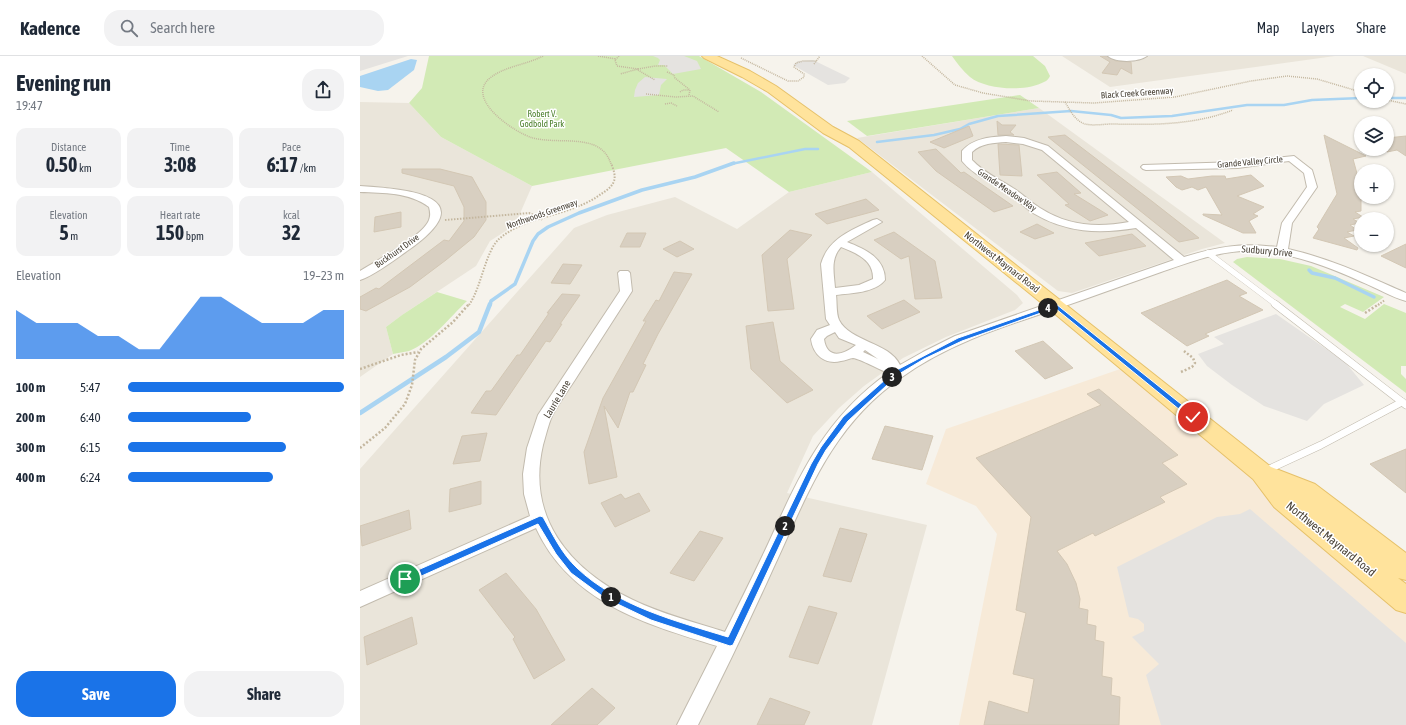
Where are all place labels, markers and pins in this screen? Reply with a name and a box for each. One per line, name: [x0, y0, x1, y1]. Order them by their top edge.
pin: 4: [1038, 298, 1058, 318]
pin: 3: [882, 367, 902, 387]
pin: [1176, 400, 1210, 434]
pin: 2: [775, 516, 795, 536]
pin: [388, 562, 422, 596]
pin: 1: [601, 587, 621, 607]

